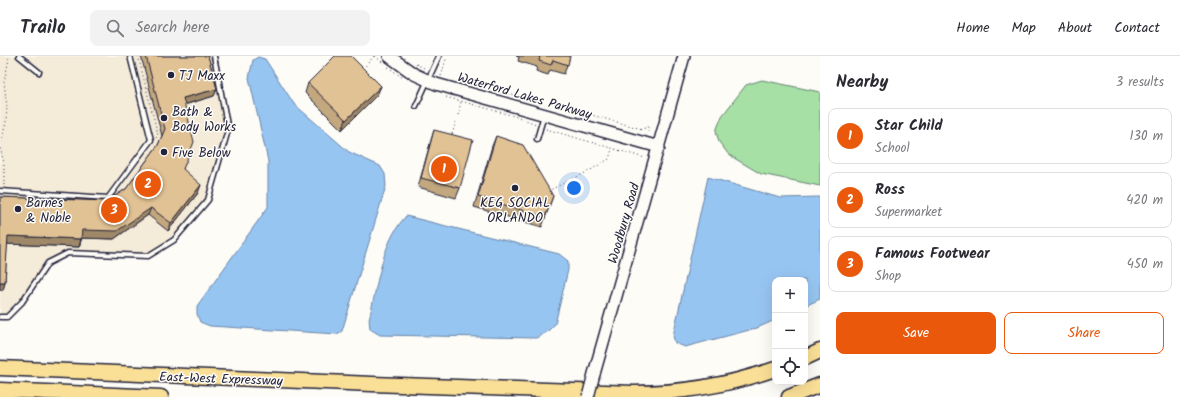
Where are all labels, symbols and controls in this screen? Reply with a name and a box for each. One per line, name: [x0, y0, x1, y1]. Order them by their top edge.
search box: [90, 10, 370, 46]
text: Trailo: [20, 13, 66, 43]
text: Search here: [136, 16, 210, 40]
icon: search: [104, 17, 126, 39]
text: Home: [956, 17, 990, 39]
text: Map: [1012, 17, 1036, 39]
text: About: [1058, 17, 1092, 39]
text: Contact: [1114, 17, 1160, 39]
place label: TJ Maxx: [179, 66, 225, 87]
street label: Waterford Lakes Parkway: [455, 67, 595, 126]
text: Nearby: [836, 69, 888, 96]
marker: TJ Maxx: [166, 70, 176, 80]
text: 3 results: [1116, 72, 1164, 93]
place label: Bath & Body Works: [172, 102, 236, 138]
marker: Bath & Body Works: [159, 113, 169, 123]
text: Star Child: [875, 114, 943, 138]
text: 1: [848, 126, 852, 147]
text: 130 m: [1129, 126, 1163, 147]
text: School: [875, 138, 910, 159]
place label: Five Below: [172, 143, 231, 164]
marker: Five Below: [159, 147, 169, 157]
pin: 1: [431, 154, 457, 184]
pin: 2: [135, 169, 161, 199]
your location: [564, 178, 584, 198]
text: Ross: [875, 178, 905, 202]
street label: Woodbury Road: [603, 180, 646, 266]
marker: KEG SOCIAL ORLANDO: [510, 183, 520, 193]
text: 2: [846, 190, 854, 211]
text: 420 m: [1126, 190, 1163, 211]
place label: Barnes & Noble: [26, 193, 71, 229]
place label: KEG SOCIAL ORLANDO: [480, 193, 550, 229]
pin: 3: [101, 195, 127, 225]
text: Supermarket: [875, 202, 942, 223]
marker: Barnes & Noble: [13, 204, 23, 214]
text: Famous Footwear: [875, 242, 990, 266]
text: 3: [846, 254, 854, 275]
text: 450 m: [1127, 254, 1163, 275]
text: Shop: [875, 266, 901, 287]
map controls: [772, 277, 808, 385]
button: +: [772, 277, 808, 313]
button: Save: [836, 312, 996, 354]
button: Share: [1004, 312, 1164, 354]
button: −: [772, 313, 808, 349]
button: locate: [772, 349, 808, 385]
street label: East-West Expressway: [159, 367, 284, 392]

